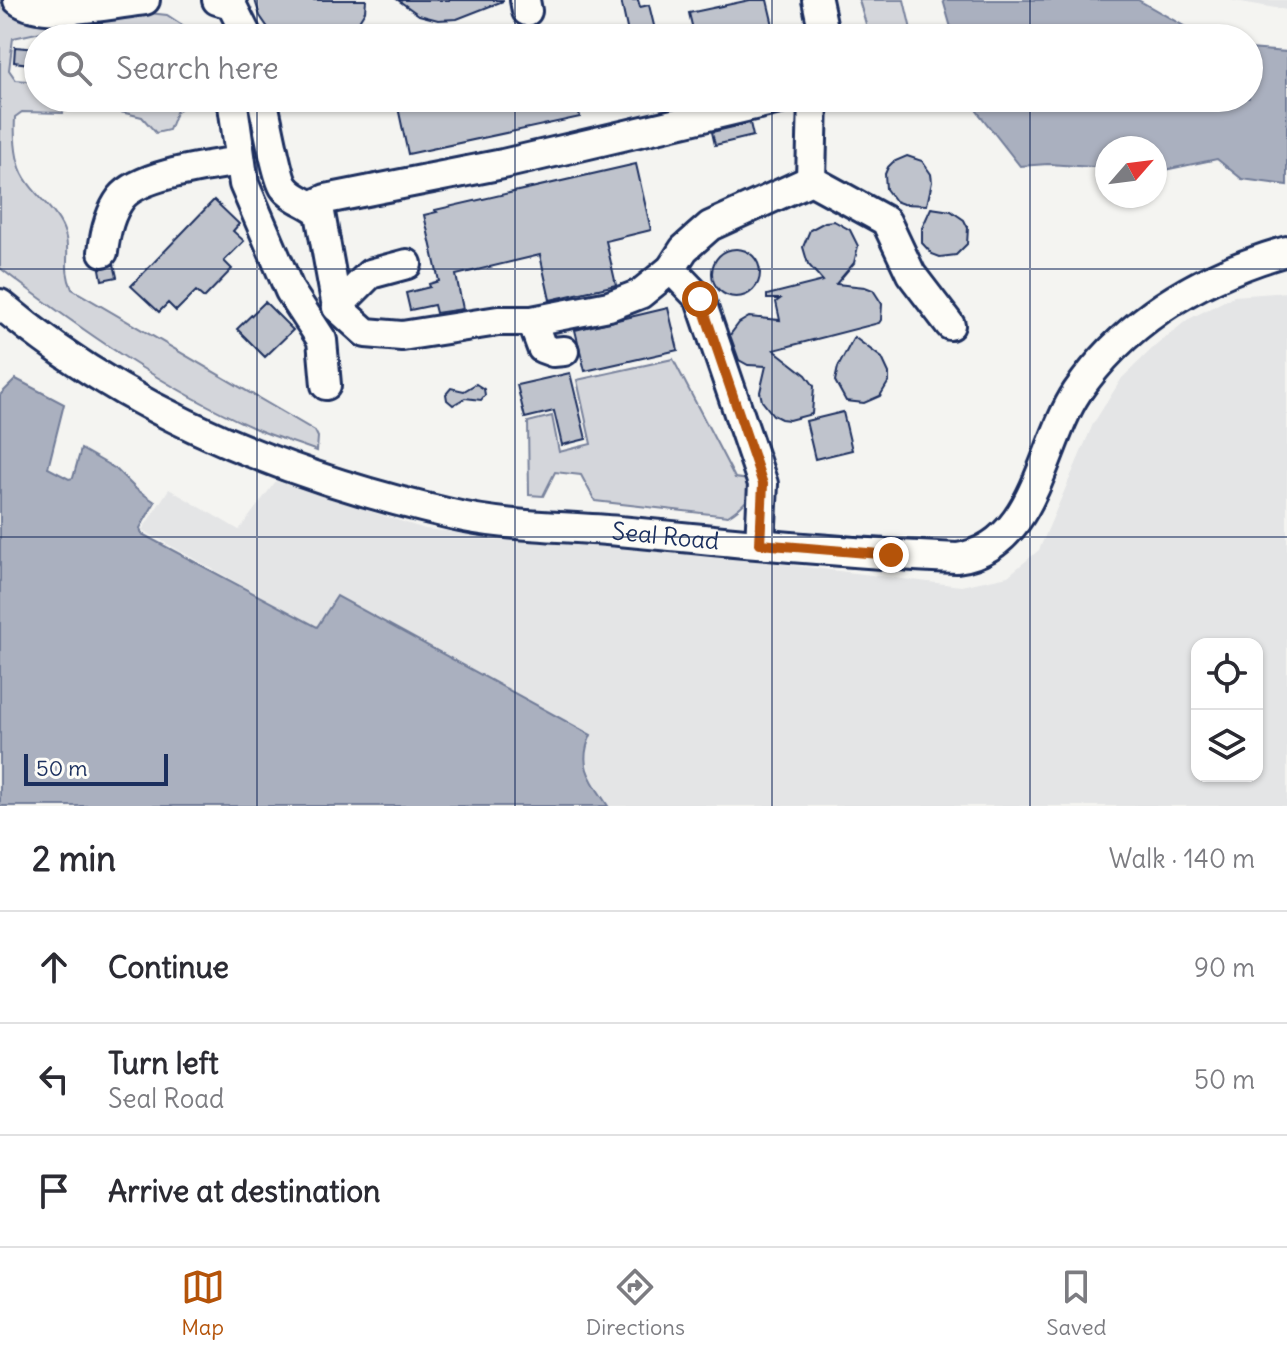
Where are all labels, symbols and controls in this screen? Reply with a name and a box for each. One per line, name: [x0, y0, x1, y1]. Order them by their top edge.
search box: [24, 24, 1263, 112]
icon: search: [52, 46, 96, 90]
text: Search here: [116, 49, 279, 87]
north arrow: [1095, 136, 1167, 208]
route start: [682, 281, 718, 317]
street label: Seal Road: [611, 515, 720, 556]
route end: [873, 537, 909, 573]
map controls: [1191, 638, 1263, 782]
button: locate: [1191, 638, 1263, 710]
button: layers: [1191, 710, 1263, 782]
scale bar: [24, 750, 168, 786]
text: 50 m: [36, 754, 88, 782]
text: 2 min: [32, 837, 116, 880]
text: Walk · 140 m: [1109, 842, 1255, 875]
icon: ahead: [32, 945, 76, 989]
text: Continue: [108, 948, 229, 986]
text: 90 m: [1194, 951, 1255, 984]
text: Turn left: [108, 1044, 219, 1082]
icon: left: [32, 1057, 76, 1101]
text: 50 m: [1194, 1063, 1255, 1096]
text: Seal Road: [108, 1082, 224, 1115]
icon: arrive: [32, 1169, 76, 1213]
text: Arrive at destination: [108, 1172, 380, 1210]
tab: Map: [181, 1265, 225, 1341]
tab: Directions: [586, 1265, 685, 1341]
tab: Saved: [1046, 1265, 1106, 1341]

